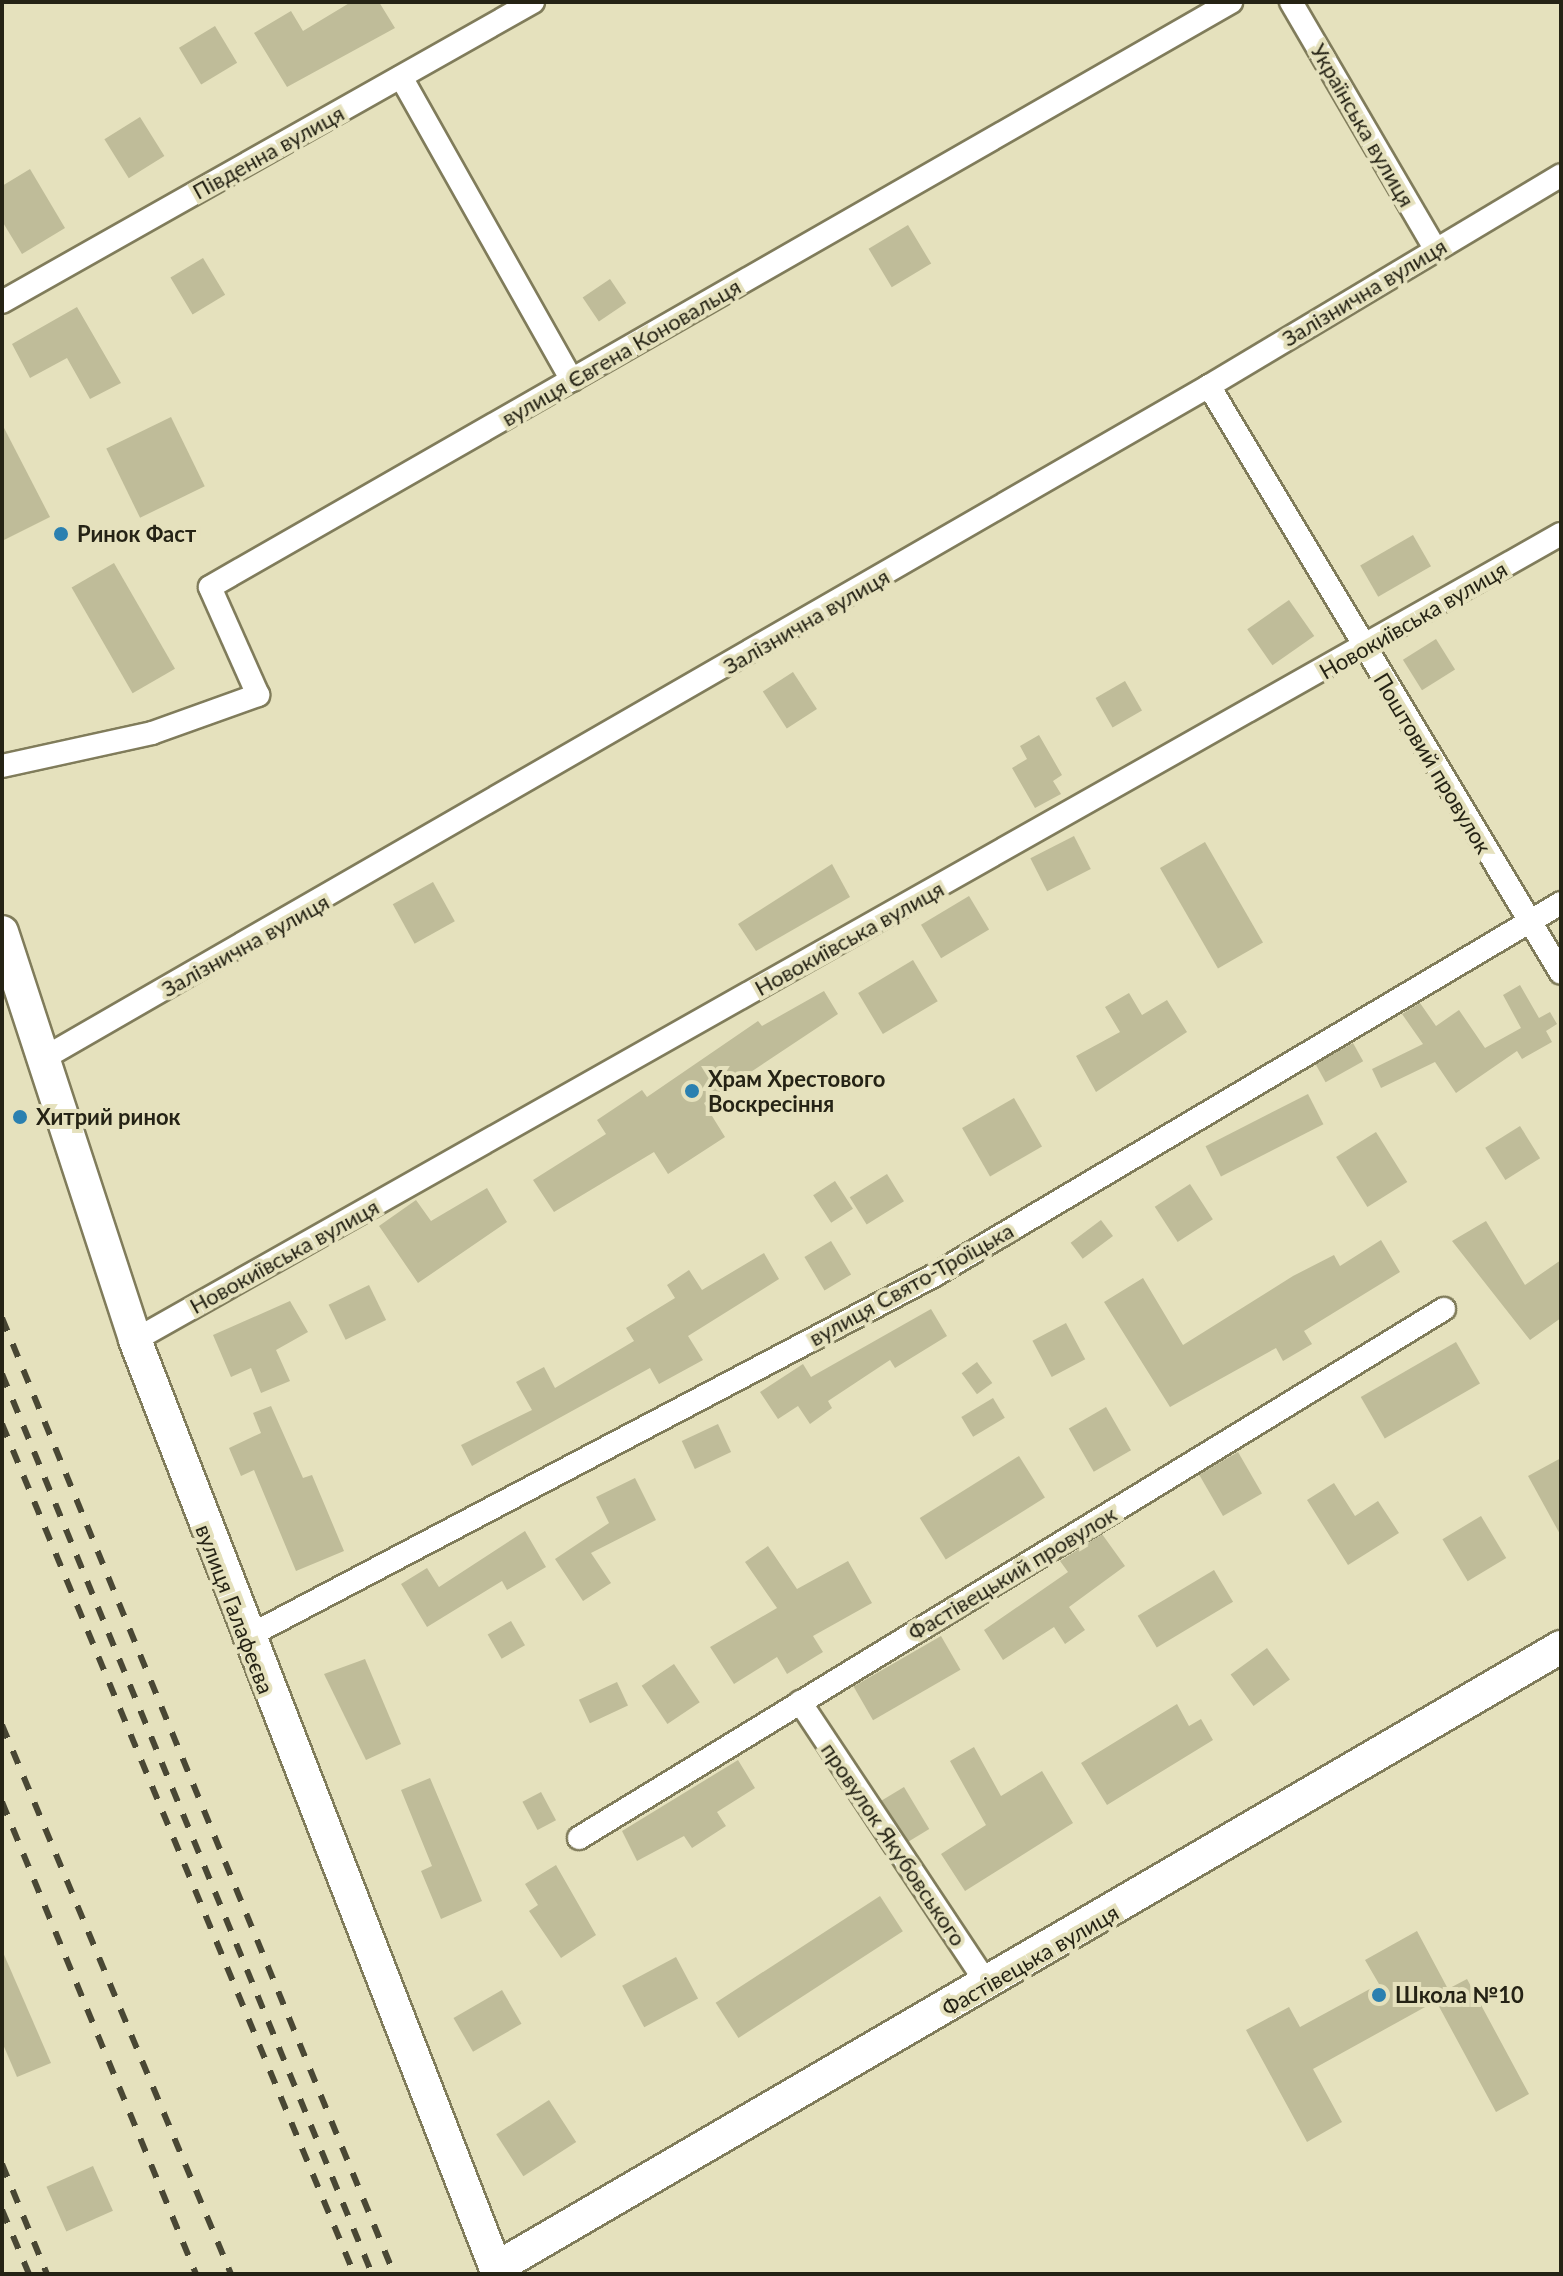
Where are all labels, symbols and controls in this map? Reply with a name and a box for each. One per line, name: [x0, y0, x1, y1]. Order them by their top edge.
street label: Українська вулиця: [1306, 39, 1420, 211]
street label: Південна вулиця: [188, 99, 348, 205]
street label: Залізнична вулиця: [1277, 232, 1451, 352]
street label: вулиця Євгена Коновальця: [497, 273, 745, 431]
place label: Ринок Фаст: [77, 521, 196, 547]
marker: Ринок Фаст: [52, 525, 70, 543]
street label: Новокиївська вулиця: [1315, 556, 1511, 684]
street label: Залізнична вулиця: [718, 563, 894, 679]
street label: Поштовий провулок: [1369, 668, 1497, 858]
street label: Новокиївська вулиця: [750, 875, 948, 1001]
street label: Залізнична вулиця: [157, 888, 333, 1002]
place label: Храм Хрестового Воскресіння: [708, 1065, 885, 1116]
marker: Храм Хрестового Воскресіння: [683, 1082, 701, 1100]
place label: Хитрий ринок: [36, 1104, 181, 1130]
marker: Хитрий ринок: [11, 1108, 29, 1126]
street label: Новокиївська вулиця: [185, 1193, 383, 1319]
street label: вулиця Свято-Троїцька: [804, 1217, 1018, 1351]
street label: Фастівецький провулок: [903, 1500, 1121, 1646]
street label: вулиця Галафеєва: [191, 1521, 279, 1697]
street label: провулок Якубовського: [816, 1737, 972, 1951]
street label: Фастівецька вулиця: [937, 1899, 1123, 2021]
place label: Школа №10: [1395, 1982, 1524, 2008]
marker: Школа №10: [1370, 1986, 1388, 2004]

